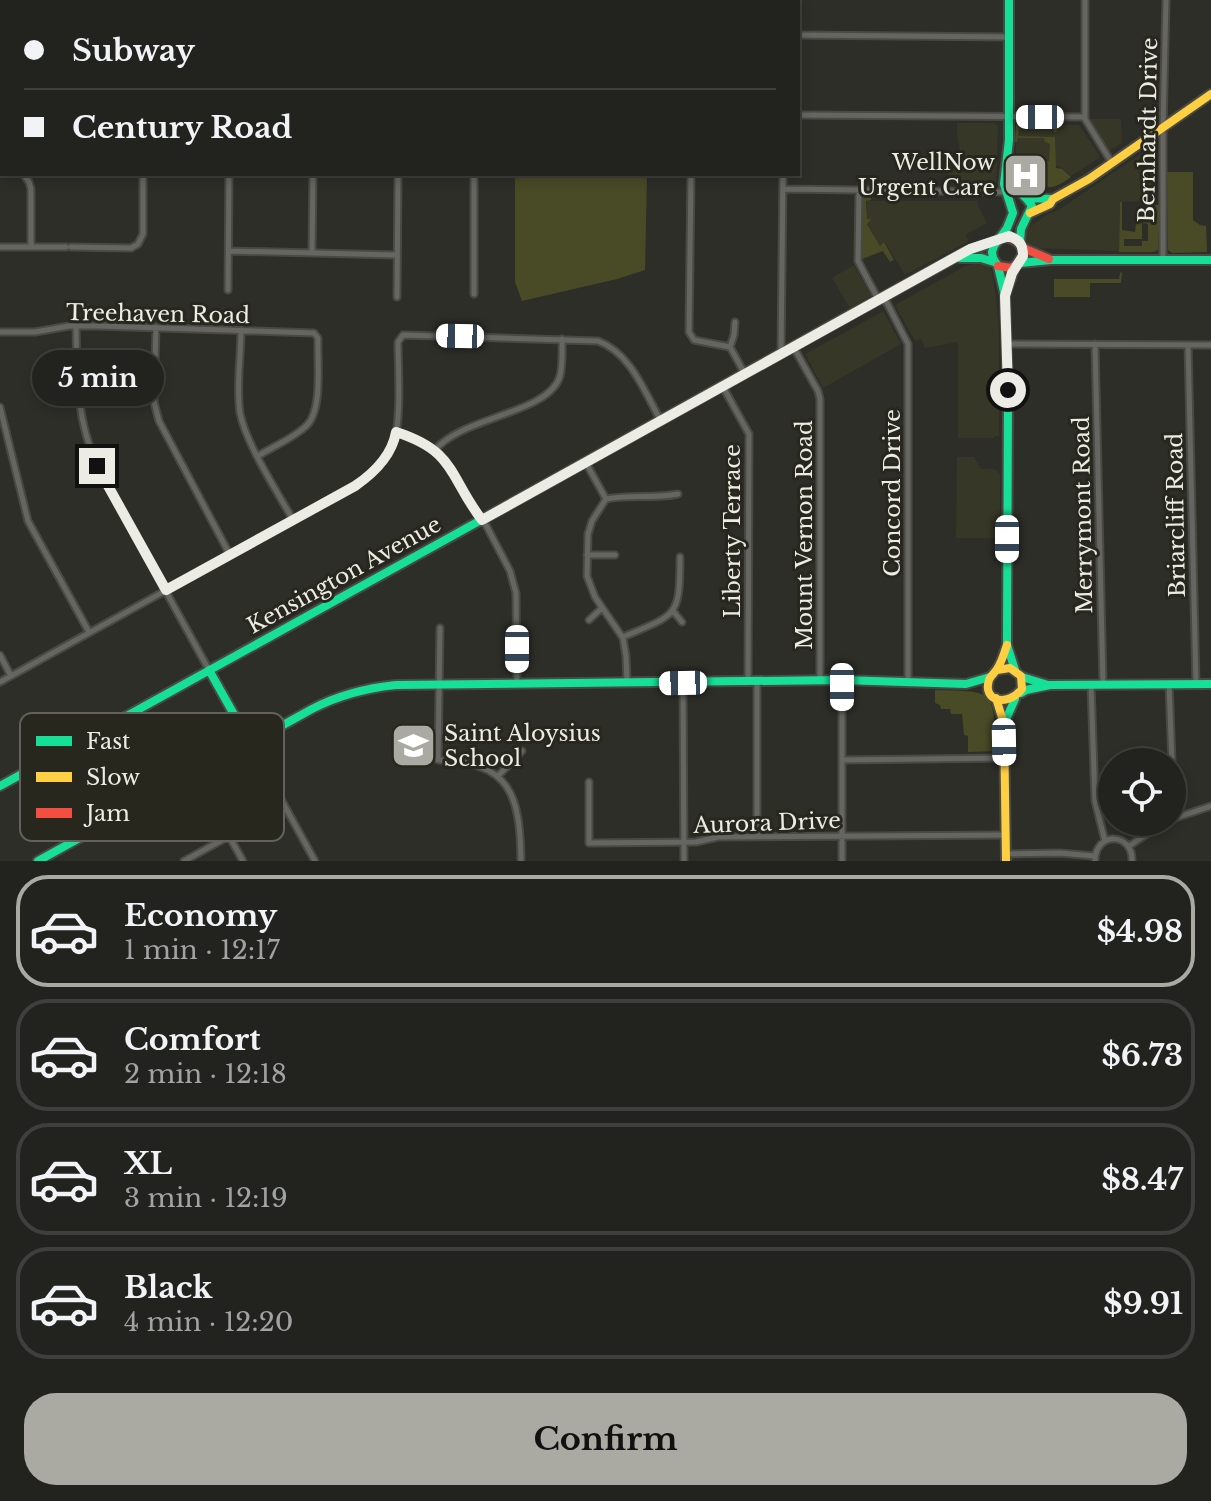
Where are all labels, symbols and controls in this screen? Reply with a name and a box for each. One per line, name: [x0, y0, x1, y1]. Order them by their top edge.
text: Subway: [72, 32, 195, 69]
street label: Bernhardt Drive: [1133, 37, 1163, 223]
car: [1016, 105, 1064, 129]
text: Century Road: [72, 109, 292, 146]
place label: WellNow Urgent Care: [858, 149, 995, 201]
hospital icon: WellNow Urgent Care: [1002, 151, 1050, 199]
street label: Treehaven Road: [66, 299, 250, 329]
car: [436, 324, 484, 348]
callout: 5 min: [31, 350, 163, 406]
text: 5 min: [58, 362, 138, 394]
route start: [990, 372, 1026, 408]
street label: Concord Drive: [879, 409, 906, 577]
street label: Merrymont Road: [1068, 416, 1098, 614]
street label: Mount Vernon Road: [791, 420, 818, 650]
street label: Briarcliff Road: [1161, 432, 1191, 598]
street label: Liberty Terrace: [719, 444, 746, 618]
route end: [79, 448, 115, 484]
street label: Kensington Avenue: [242, 511, 446, 639]
car: [995, 515, 1019, 563]
car: [505, 625, 529, 673]
car: [830, 663, 854, 711]
car: [659, 671, 707, 695]
legend: [20, 713, 284, 841]
car: [992, 718, 1016, 766]
place label: Saint Aloysius School: [444, 720, 601, 772]
school or university icon: Saint Aloysius School: [389, 722, 437, 770]
text: Fast: [86, 728, 131, 755]
map controls: [1098, 748, 1186, 836]
button: locate: [1098, 748, 1186, 836]
text: Slow: [86, 764, 140, 791]
text: Jam: [83, 800, 130, 827]
street label: Aurora Drive: [692, 807, 841, 839]
icon: car: [28, 895, 100, 967]
text: Economy: [124, 897, 277, 934]
text: $4.98: [1097, 913, 1183, 950]
text: 1 min · 12:17: [124, 934, 280, 966]
icon: car: [28, 1019, 100, 1091]
text: Comfort: [124, 1021, 261, 1058]
text: $6.73: [1101, 1037, 1183, 1074]
text: 2 min · 12:18: [124, 1058, 287, 1090]
icon: car: [28, 1143, 100, 1215]
text: XL: [124, 1145, 172, 1182]
text: $8.47: [1101, 1161, 1183, 1198]
text: 3 min · 12:19: [124, 1182, 288, 1214]
icon: car: [28, 1267, 100, 1339]
text: Black: [124, 1269, 212, 1306]
text: $9.91: [1103, 1285, 1183, 1322]
text: 4 min · 12:20: [124, 1306, 293, 1338]
button: Confirm: [24, 1393, 1187, 1485]

